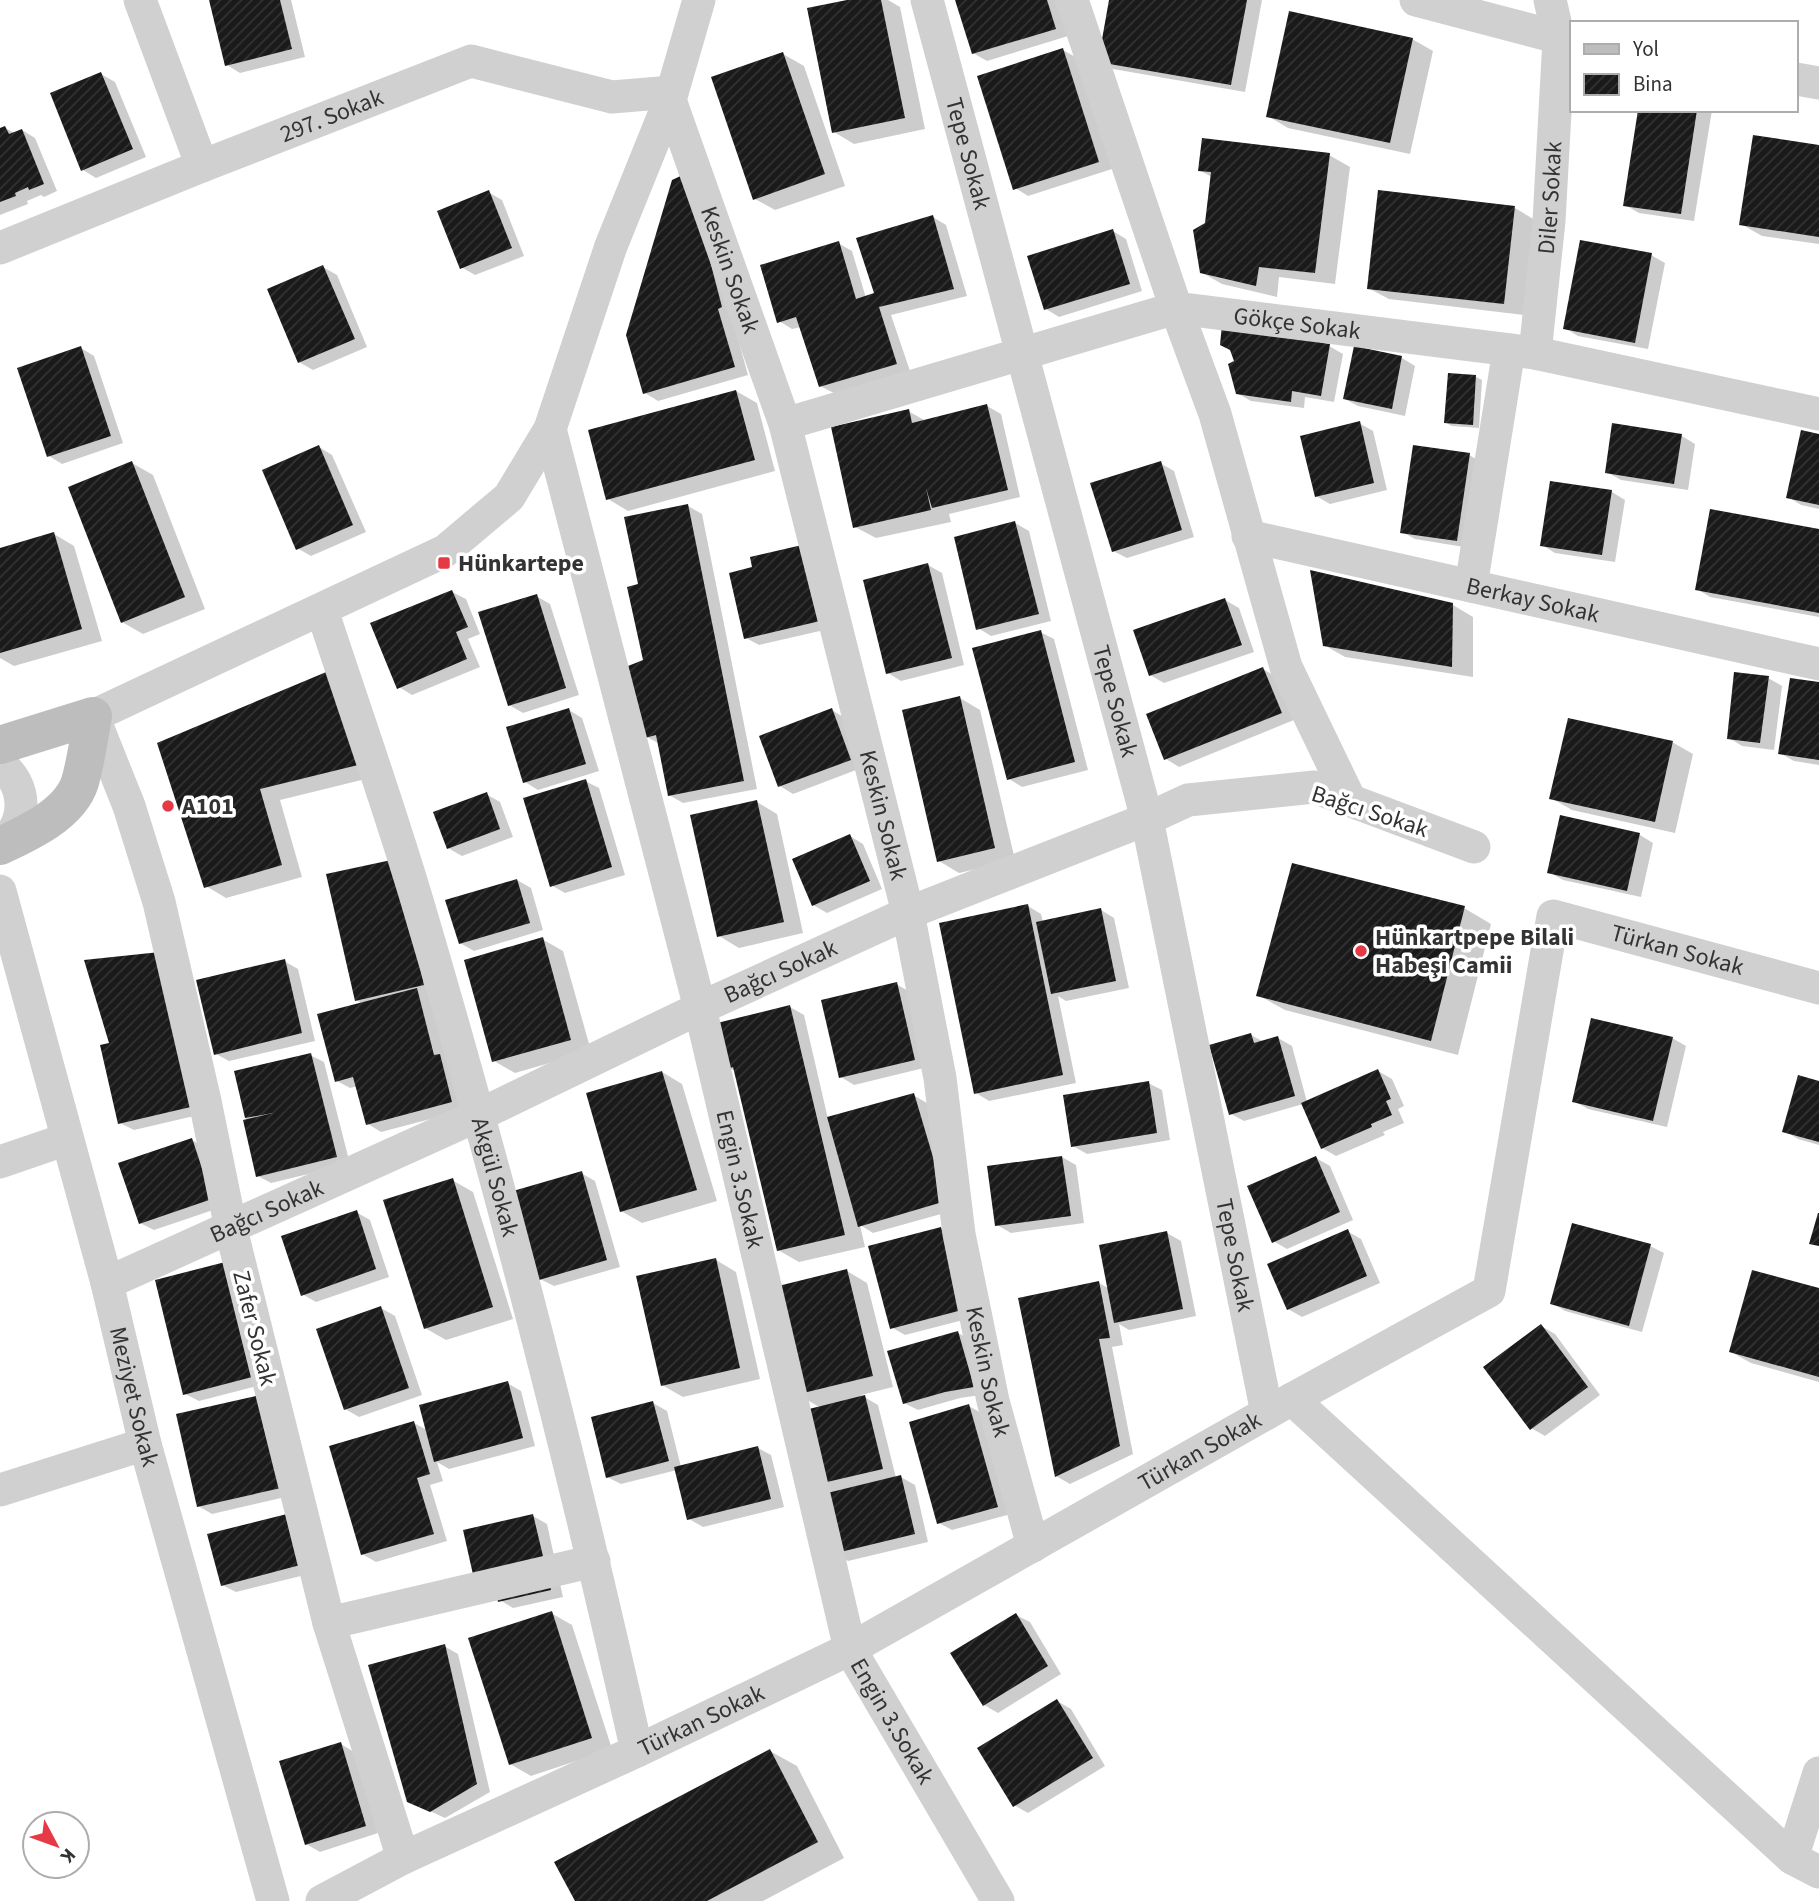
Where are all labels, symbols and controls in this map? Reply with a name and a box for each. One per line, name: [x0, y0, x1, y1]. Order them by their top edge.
legend: [1570, 21, 1798, 112]
text: Yol: [1632, 34, 1659, 64]
text: Bina: [1633, 69, 1673, 99]
street label: 297. Sokak: [275, 80, 388, 152]
street label: Tepe Sokak: [936, 94, 1000, 214]
street label: Diler Sokak: [1529, 140, 1571, 256]
street label: Keskin Sokak: [691, 201, 768, 338]
street label: Gökçe Sokak: [1232, 298, 1363, 349]
place label: Hünkartepe: [458, 546, 584, 581]
marker: Hünkartepe: [436, 555, 452, 571]
street label: Berkay Sokak: [1463, 568, 1603, 632]
street label: Tepe Sokak: [1083, 641, 1147, 761]
street label: Keskin Sokak: [850, 746, 916, 884]
street label: Bağcı Sokak: [1307, 776, 1433, 847]
place label: A101: [181, 789, 234, 824]
marker: A101: [160, 798, 176, 814]
street label: Türkan Sokak: [1607, 915, 1748, 985]
place label: Hünkartpepe Bilali Habeşi Camii: [1375, 920, 1574, 983]
street label: Bağcı Sokak: [718, 931, 843, 1013]
marker: Hünkartpepe Bilali Habeşi Camii: [1353, 943, 1369, 959]
street label: Engin 3.Sokak: [706, 1107, 773, 1252]
street label: Akgül Sokak: [462, 1113, 528, 1241]
street label: Bağcı Sokak: [204, 1170, 329, 1252]
street label: Tepe Sokak: [1206, 1196, 1263, 1315]
street label: Zafer Sokak: [223, 1267, 286, 1390]
street label: Keskin Sokak: [956, 1303, 1019, 1441]
street label: Meziyet Sokak: [100, 1323, 167, 1471]
street label: Türkan Sokak: [1132, 1403, 1268, 1500]
street label: Engin 3.Sokak: [841, 1652, 943, 1791]
street label: Türkan Sokak: [632, 1676, 770, 1766]
north arrow: [21, 1810, 91, 1880]
text: K: [53, 1842, 82, 1869]

